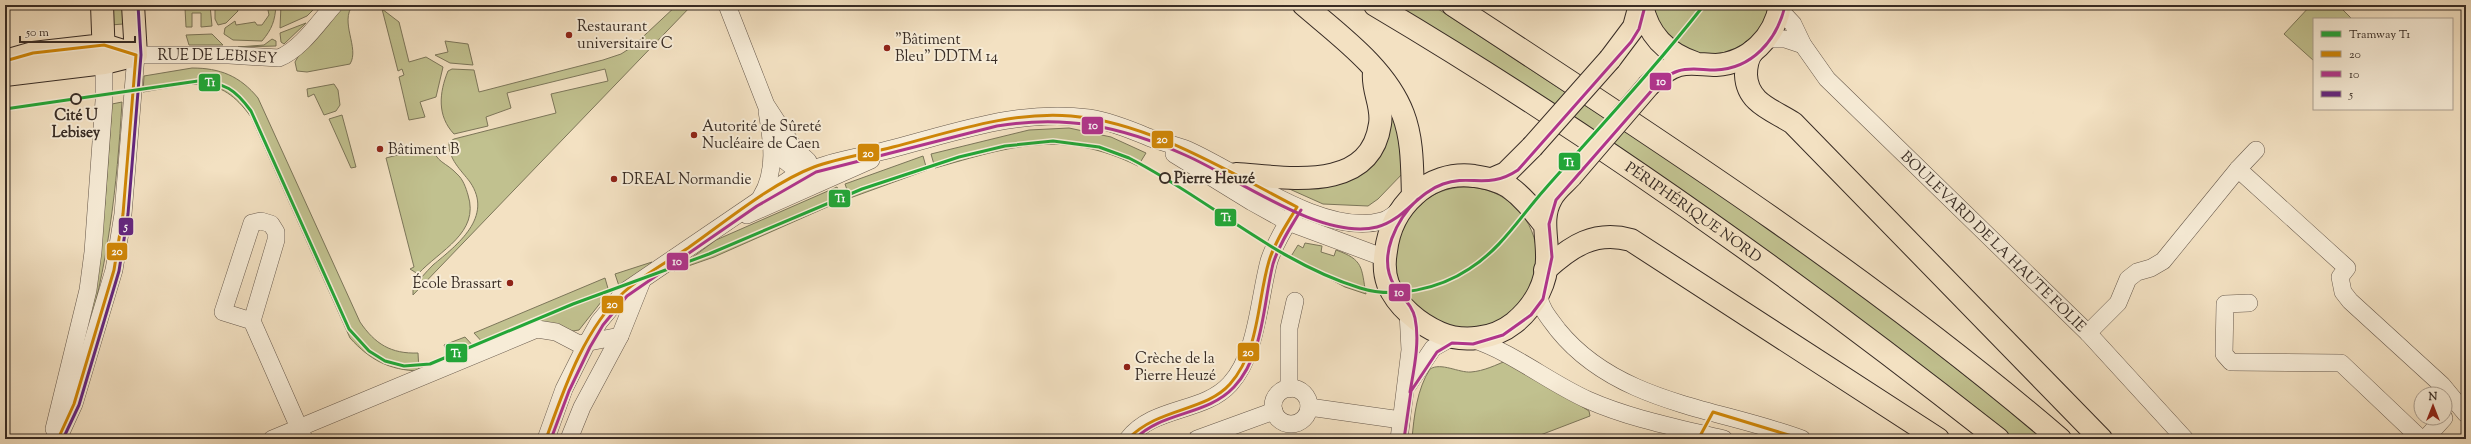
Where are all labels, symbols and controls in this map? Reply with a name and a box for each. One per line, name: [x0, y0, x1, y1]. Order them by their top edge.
place label: Restaurant universitaire C: [577, 17, 673, 55]
scale bar: [20, 18, 135, 44]
legend: [2313, 18, 2453, 110]
text: 50 m: [25, 24, 49, 42]
text: Tramway T1: [2349, 26, 2410, 44]
marker: Restaurant universitaire C: [564, 30, 574, 40]
place label: "Bâtiment Bleu" DDTM 14: [895, 30, 999, 68]
marker: "Bâtiment Bleu" DDTM 14: [882, 43, 892, 53]
street label: RUE DE LEBISEY: [158, 46, 278, 70]
text: 20: [2349, 46, 2361, 64]
text: 10: [2349, 66, 2359, 84]
line badge: 10: [1649, 72, 1672, 91]
line badge: T1: [198, 73, 221, 92]
text: 10: [1655, 74, 1666, 90]
text: T1: [204, 75, 216, 91]
text: 5: [2348, 86, 2353, 104]
marker: Cité U Lebisey: [70, 93, 82, 105]
place label: Cité U Lebisey: [52, 106, 101, 144]
line badge: 10: [1081, 116, 1104, 135]
place label: Autorité de Sûreté Nucléaire de Caen: [702, 117, 822, 155]
text: 10: [1087, 118, 1098, 134]
marker: Autorité de Sûreté Nucléaire de Caen: [689, 130, 699, 140]
line badge: 20: [1151, 130, 1174, 149]
text: 20: [1157, 132, 1168, 148]
place label: Bâtiment B: [388, 140, 460, 161]
line badge: 20: [857, 143, 880, 162]
marker: Bâtiment B: [375, 144, 385, 154]
text: 20: [863, 146, 874, 162]
street label: BOULEVARD DE LA HAUTE FOLIE: [1895, 147, 2090, 338]
line badge: T1: [1558, 152, 1581, 171]
text: T1: [1563, 155, 1575, 171]
street label: PÉRIPHÉRIQUE NORD: [1620, 158, 1765, 269]
place label: Pierre Heuzé: [1174, 169, 1255, 190]
place label: DREAL Normandie: [622, 170, 751, 191]
marker: Pierre Heuzé: [1159, 172, 1171, 184]
marker: DREAL Normandie: [609, 174, 619, 184]
line badge: T1: [828, 189, 851, 208]
text: T1: [834, 191, 846, 207]
line badge: T1: [1214, 208, 1237, 227]
text: T1: [1220, 210, 1232, 226]
line badge: 5: [118, 217, 134, 236]
text: 5: [123, 219, 128, 235]
line badge: 20: [106, 242, 128, 261]
text: 20: [112, 244, 123, 260]
line badge: 10: [666, 252, 689, 271]
text: 10: [671, 254, 682, 270]
place label: École Brassart: [413, 273, 502, 295]
marker: École Brassart: [505, 278, 515, 288]
line badge: 10: [1388, 283, 1411, 302]
text: 10: [1393, 285, 1404, 301]
line badge: 20: [601, 295, 624, 314]
text: 20: [607, 297, 618, 313]
line badge: 20: [1237, 342, 1260, 362]
line badge: T1: [445, 343, 468, 363]
text: 20: [1243, 345, 1254, 361]
text: T1: [450, 346, 462, 362]
place label: Crèche de la Pierre Heuzé: [1135, 349, 1216, 387]
marker: Crèche de la Pierre Heuzé: [1122, 362, 1132, 372]
north arrow: [2413, 386, 2453, 426]
text: N: [2428, 389, 2438, 405]

